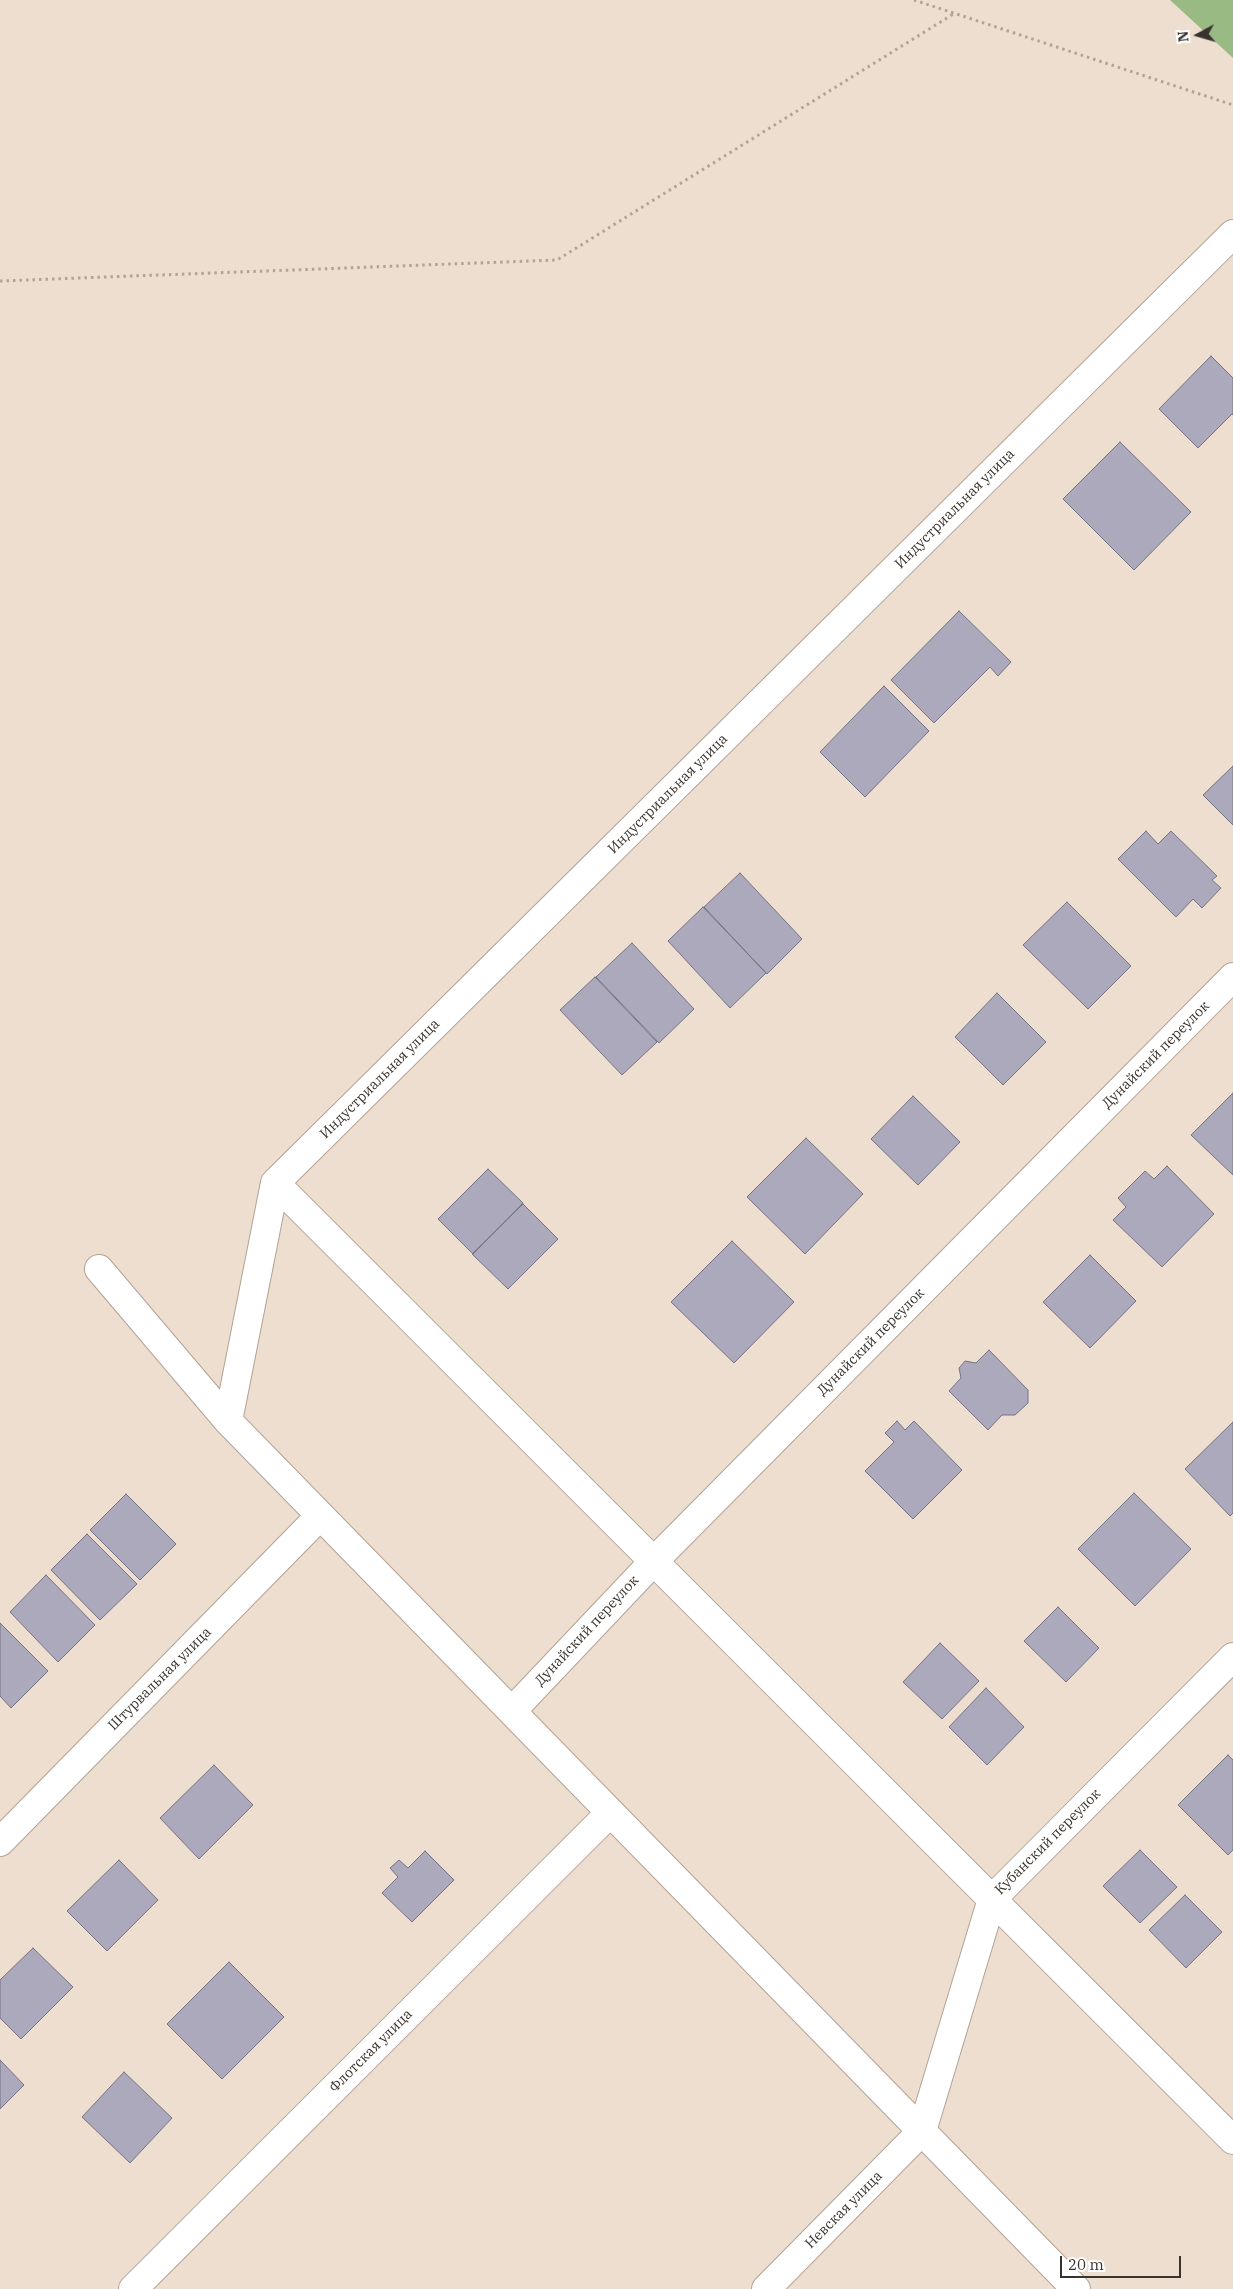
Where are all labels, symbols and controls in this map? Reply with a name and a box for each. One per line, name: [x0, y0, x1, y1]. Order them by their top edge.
north arrow: [1173, 10, 1223, 60]
text: N: [1174, 30, 1193, 43]
street label: Индустриальная улица: [892, 446, 1018, 572]
street label: Индустриальная улица: [605, 731, 731, 857]
street label: Дунайский переулок: [1099, 998, 1213, 1112]
street label: Индустриальная улица: [317, 1016, 443, 1142]
street label: Дунайский переулок: [814, 1285, 928, 1399]
street label: Дунайский переулок: [532, 1572, 642, 1690]
street label: Штурвальная улица: [105, 1624, 215, 1734]
street label: Кубанский переулок: [992, 1786, 1104, 1898]
street label: Флотская улица: [326, 2006, 416, 2096]
street label: Невская улица: [802, 2168, 886, 2252]
scale bar: [1063, 2246, 1184, 2278]
text: 20 m: [1068, 2255, 1104, 2274]

